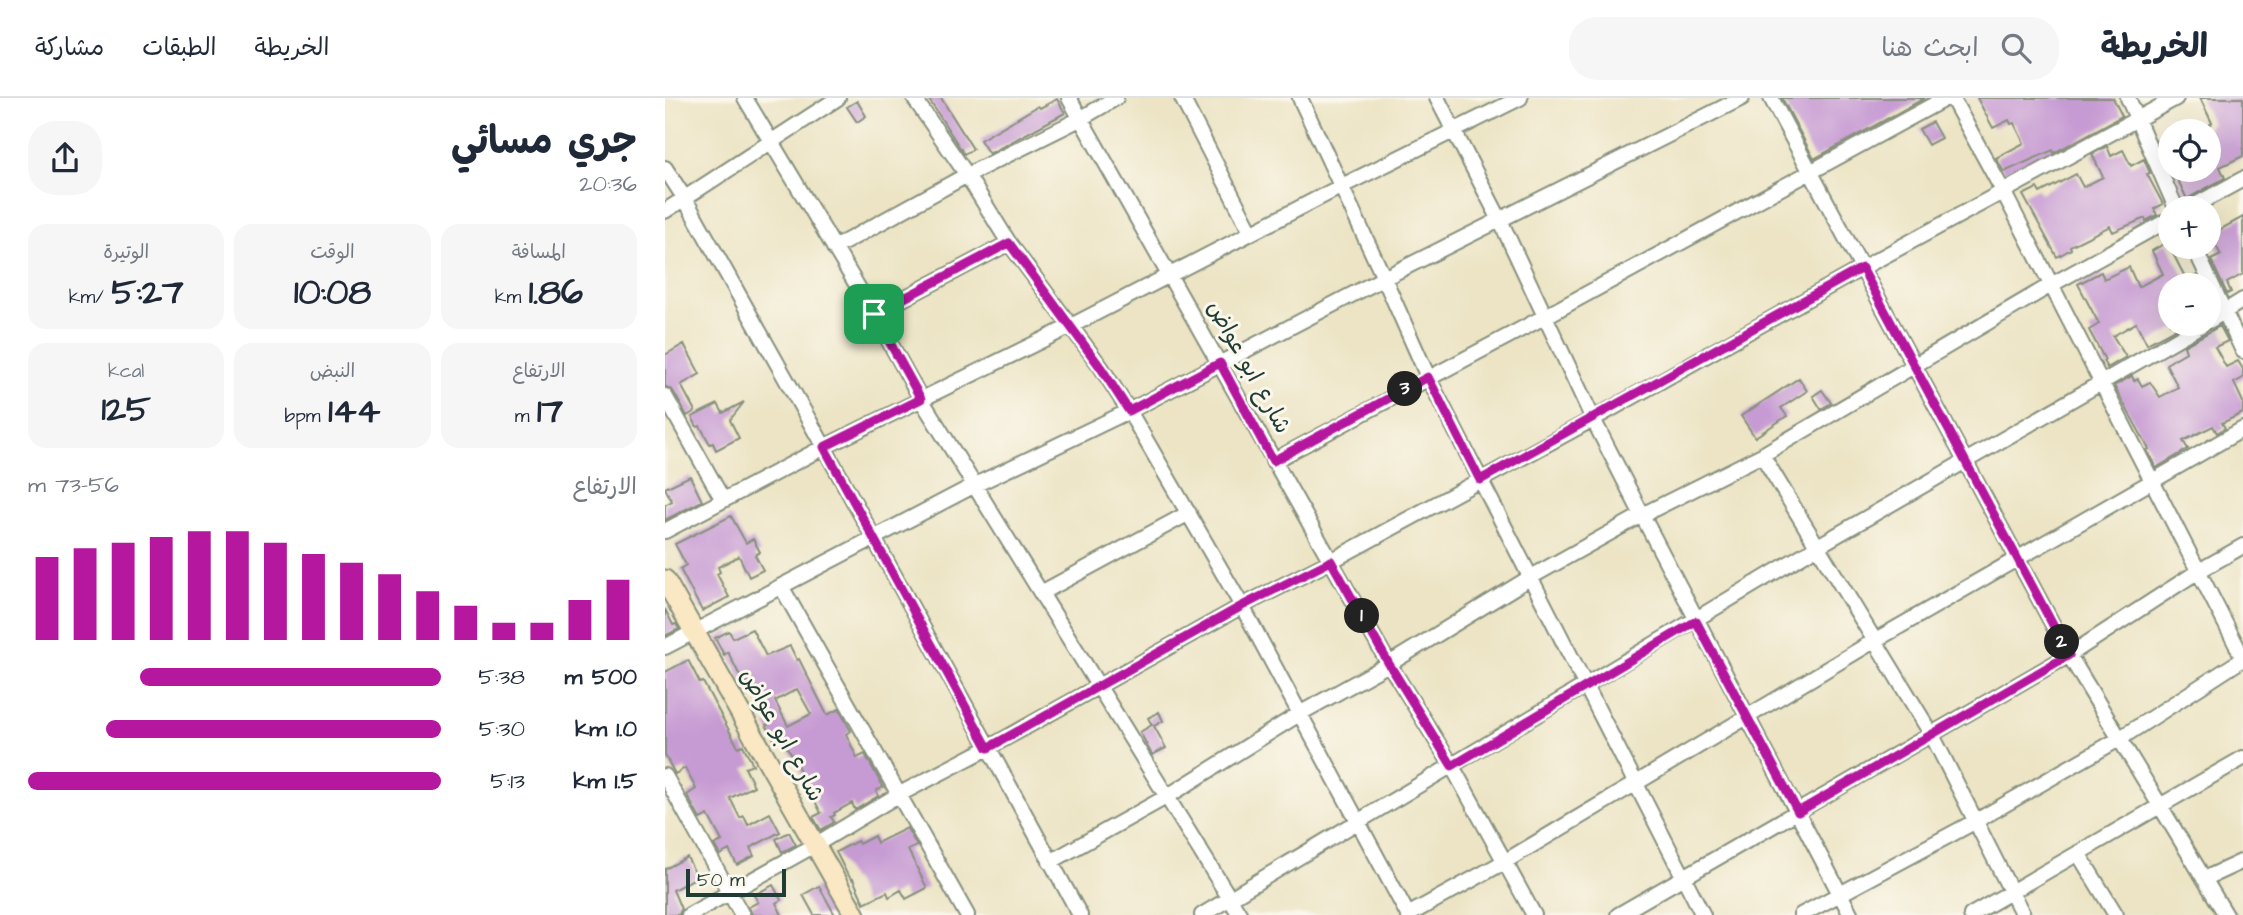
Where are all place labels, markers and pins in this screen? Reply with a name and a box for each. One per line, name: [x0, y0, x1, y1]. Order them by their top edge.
pin: [844, 284, 904, 344]
pin: 3: [1387, 372, 1423, 406]
pin: 1: [1345, 598, 1379, 634]
pin: 2: [2045, 624, 2079, 660]

